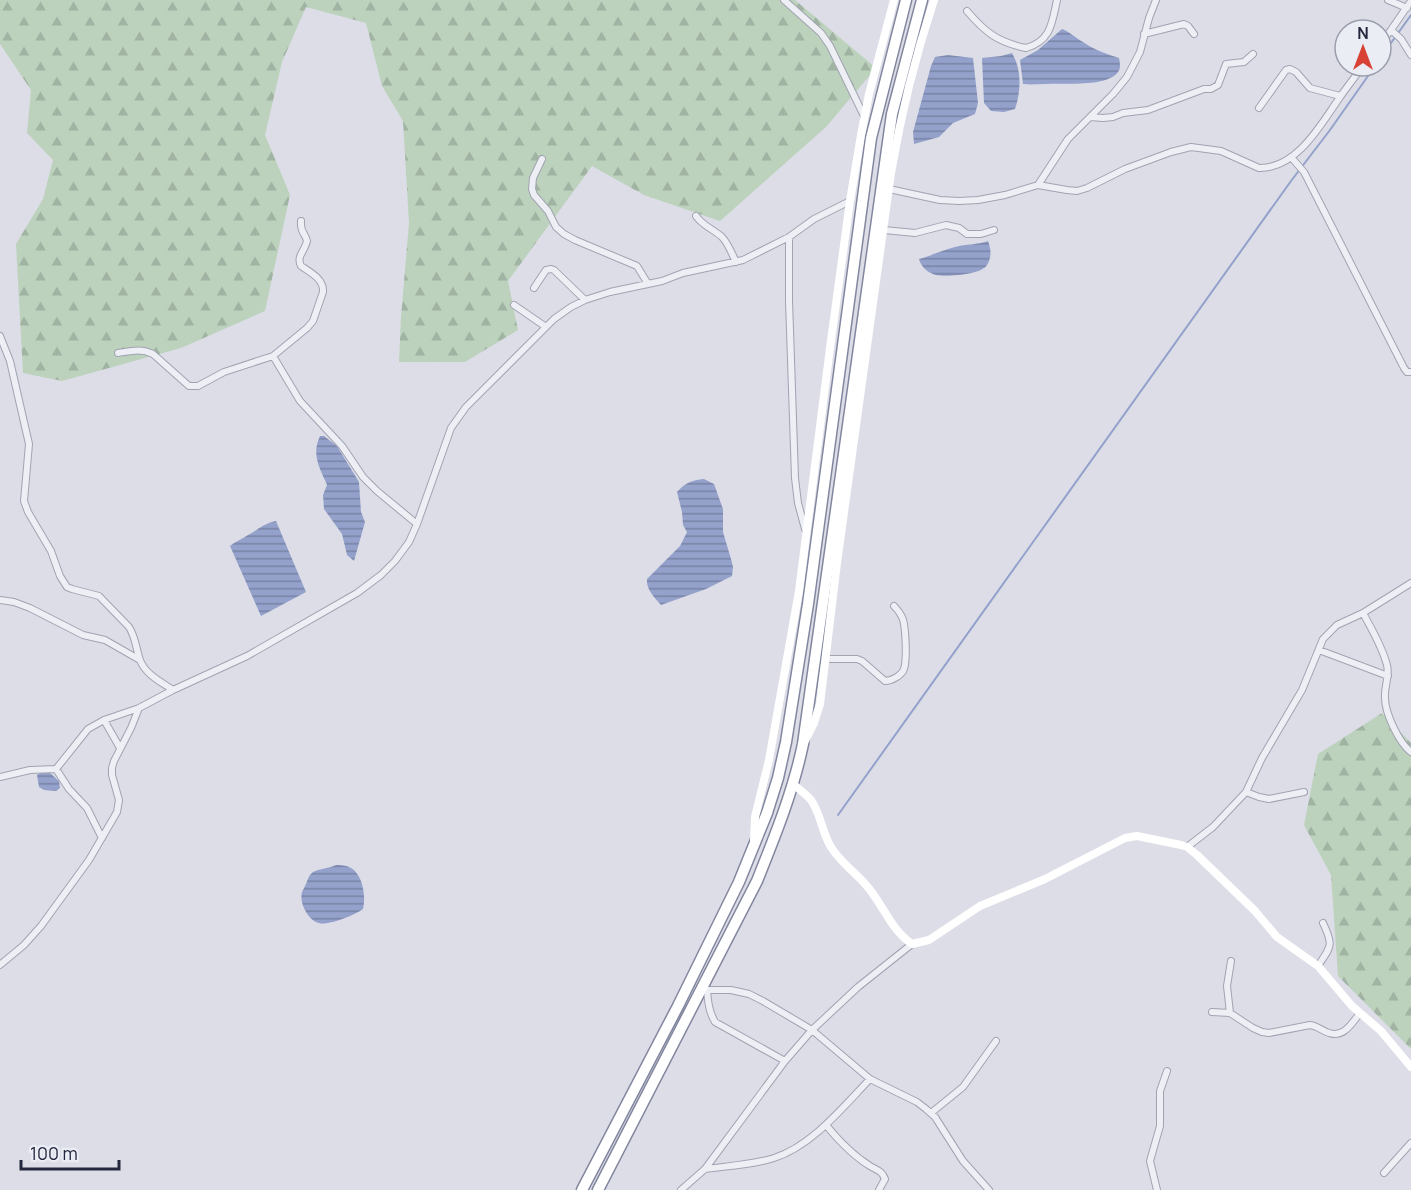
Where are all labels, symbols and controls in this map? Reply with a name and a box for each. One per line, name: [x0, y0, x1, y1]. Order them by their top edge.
north arrow: [1333, 18, 1393, 78]
text: N: [1357, 22, 1369, 44]
scale bar: [21, 1133, 118, 1171]
text: 100 m: [30, 1141, 78, 1165]

